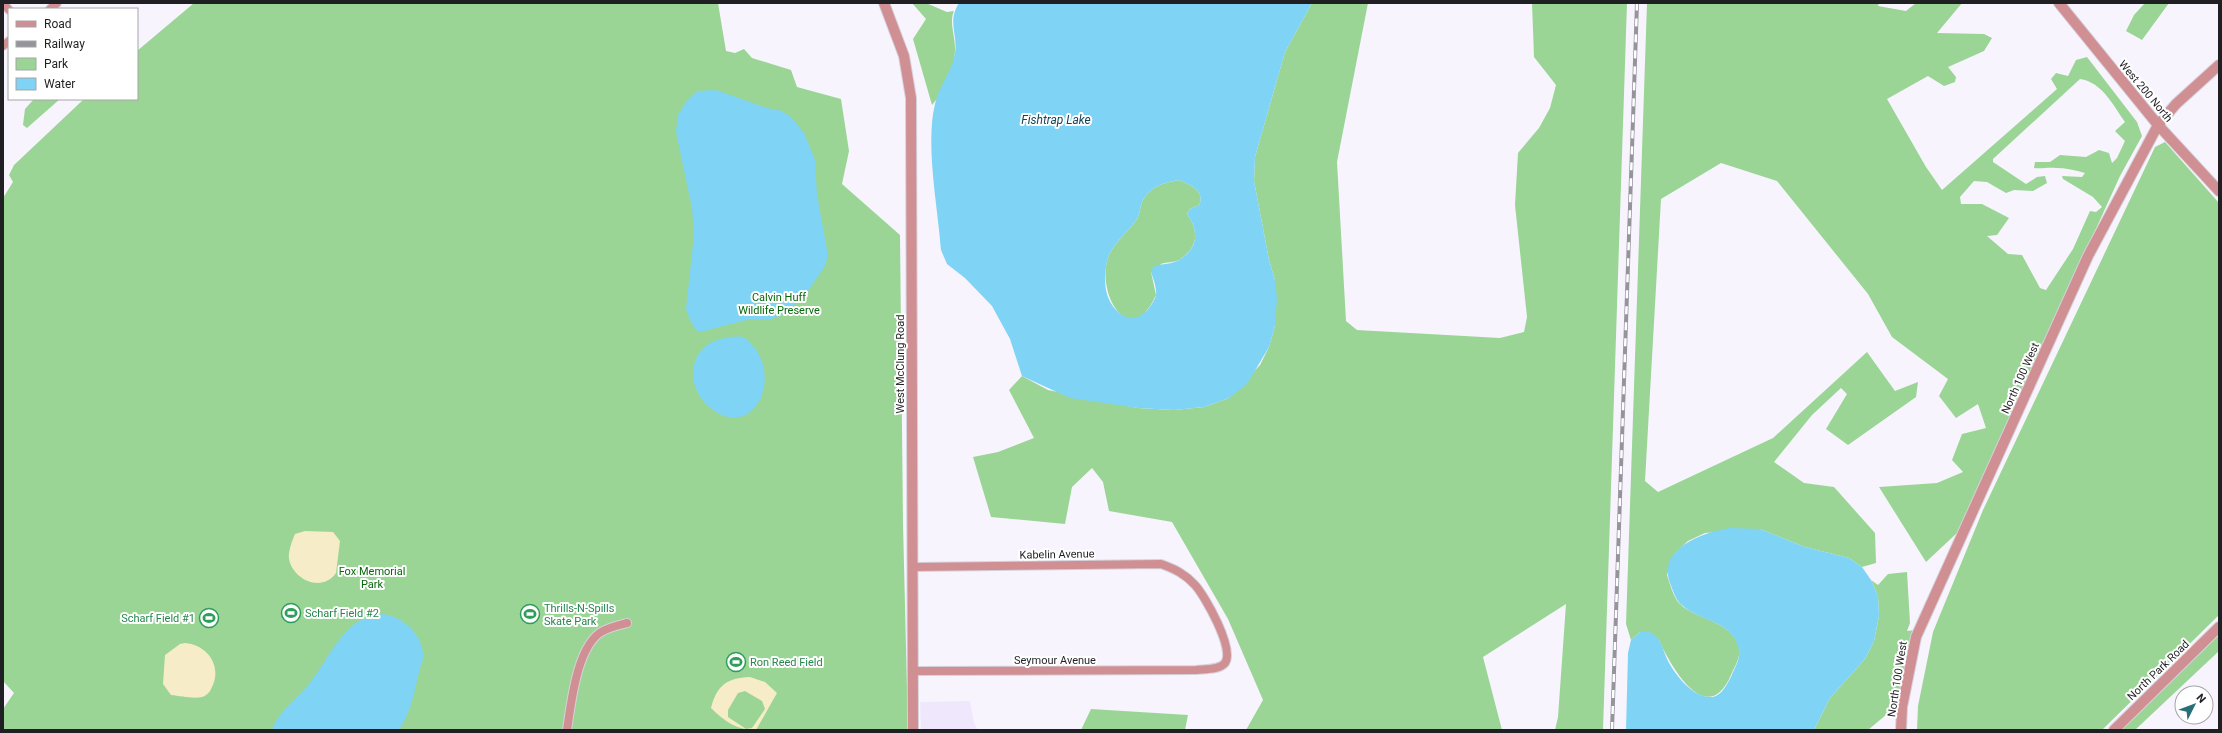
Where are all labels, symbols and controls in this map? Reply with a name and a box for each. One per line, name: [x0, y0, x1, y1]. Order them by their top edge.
legend: [8, 8, 138, 100]
text: Road: [44, 17, 72, 31]
text: Railway: [44, 37, 85, 51]
text: Park: [44, 57, 69, 71]
street label: West 200 North: [2116, 58, 2175, 125]
text: Water: [44, 77, 75, 91]
water label: Fishtrap Lake: [1021, 113, 1091, 127]
park label: Calvin Huff Wildlife Preserve: [738, 291, 820, 317]
street label: West McClung Road: [894, 315, 907, 413]
street label: North 100 West: [1999, 340, 2042, 416]
street label: Kabelin Avenue: [1019, 547, 1095, 562]
park label: Fox Memorial Park: [339, 565, 405, 591]
sports icon: Scharf Field #2: [280, 602, 302, 624]
place label: Thrills-N-Spills Skate Park: [544, 602, 615, 628]
sports icon: Thrills-N-Spills Skate Park: [519, 603, 541, 625]
sports icon: Scharf Field #1: [198, 607, 220, 629]
place label: Scharf Field #2: [305, 607, 379, 620]
place label: Scharf Field #1: [121, 612, 195, 625]
street label: North Park Road: [2125, 638, 2192, 703]
street label: North 100 West: [1885, 640, 1910, 718]
sports icon: Ron Reed Field: [725, 651, 747, 673]
street label: Seymour Avenue: [1014, 654, 1096, 667]
place label: Ron Reed Field: [750, 656, 823, 669]
north arrow: [2174, 685, 2214, 725]
text: N: [2194, 691, 2209, 706]

